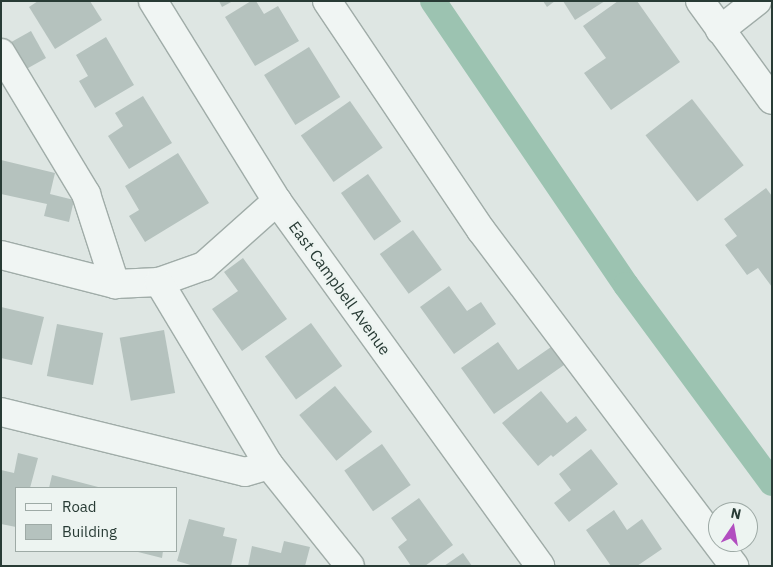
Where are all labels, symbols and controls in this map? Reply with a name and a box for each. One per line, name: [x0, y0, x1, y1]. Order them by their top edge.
street label: East Campbell Avenue: [285, 217, 395, 359]
legend: [15, 487, 178, 552]
text: Road: [62, 497, 97, 516]
north arrow: [708, 502, 758, 552]
text: N: [729, 503, 743, 523]
text: Building: [62, 522, 117, 541]

